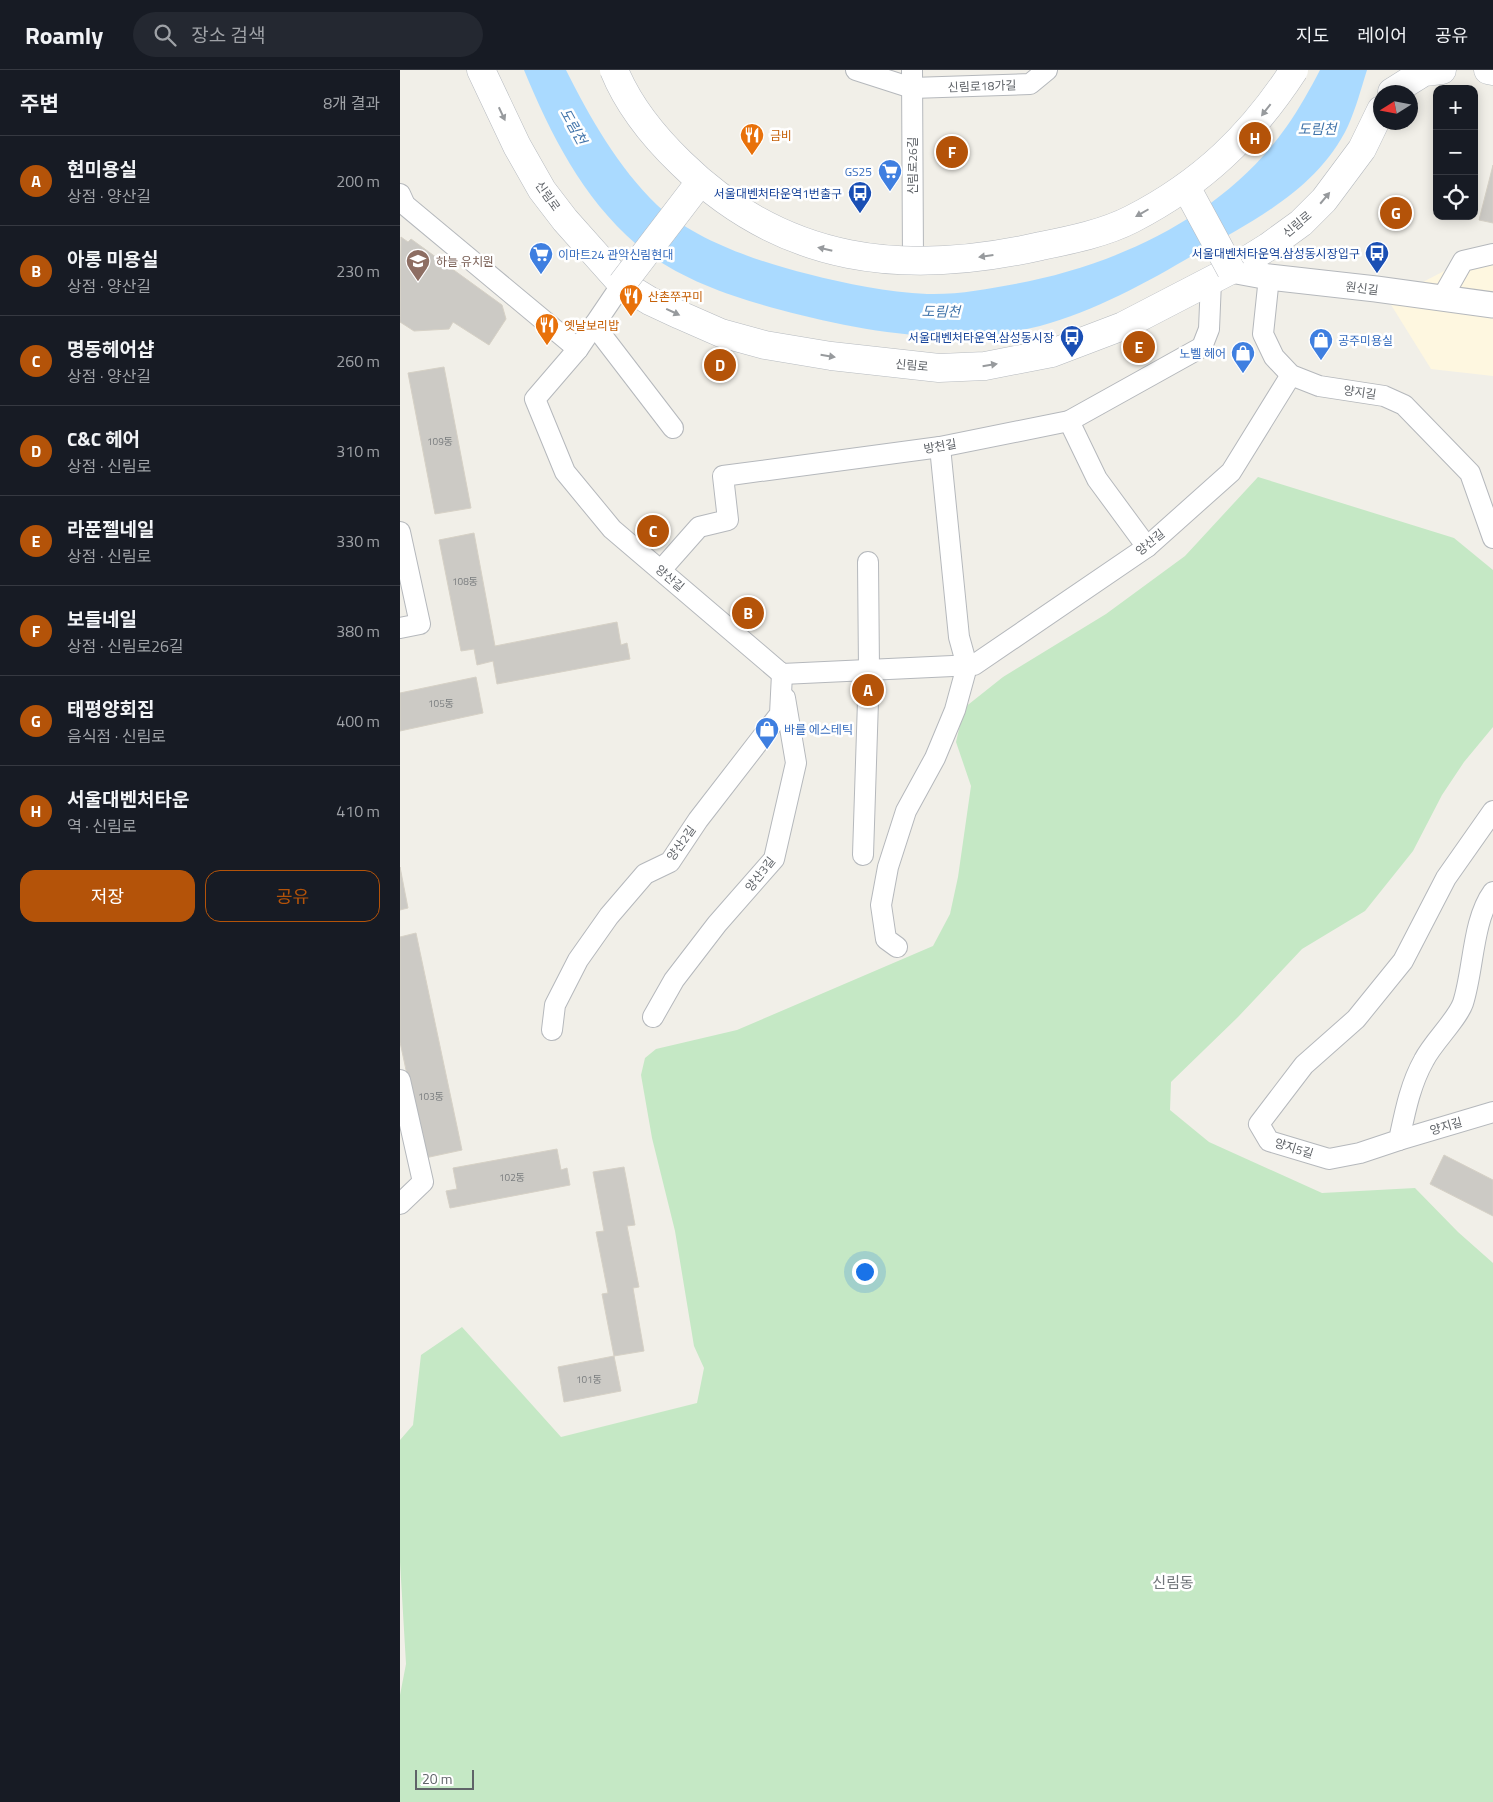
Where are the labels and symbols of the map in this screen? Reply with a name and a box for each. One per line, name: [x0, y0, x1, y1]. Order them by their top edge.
street label: 신림로18가길: [947, 75, 1017, 97]
north arrow: [1373, 85, 1418, 130]
one-way arrow: [1260, 103, 1271, 116]
water label: 도림천: [555, 104, 593, 149]
one-way arrow: [498, 107, 506, 121]
water label: 도림천: [1298, 118, 1337, 139]
pin: H: [1239, 119, 1271, 157]
restaurant icon: 금비: [739, 122, 765, 156]
place label: 금비: [770, 126, 792, 145]
pin: F: [936, 133, 968, 171]
street label: 신림로26길: [903, 137, 922, 195]
supermarket icon: GS25: [877, 158, 903, 192]
place label: GS25: [845, 162, 872, 181]
street label: 신림로: [531, 177, 565, 215]
bus stop icon: 서울대벤처타운역1번출구: [847, 180, 873, 214]
place label: 서울대벤처타운역1번출구: [714, 184, 842, 203]
one-way arrow: [1319, 192, 1331, 204]
pin: G: [1380, 194, 1412, 232]
street label: 신림로: [1278, 206, 1316, 242]
one-way arrow: [1135, 209, 1149, 217]
bus stop icon: 서울대벤처타운역.삼성동시장입구: [1364, 240, 1390, 274]
supermarket icon: 이마트24 관악신림현대: [528, 241, 554, 275]
place label: 서울대벤처타운역.삼성동시장입구: [1192, 244, 1360, 263]
place label: 이마트24 관악신림현대: [558, 245, 673, 264]
one-way arrow: [818, 245, 833, 253]
school or university icon: 하늘 유치원: [405, 248, 431, 282]
place label: 하늘 유치원: [436, 252, 494, 271]
one-way arrow: [978, 252, 994, 260]
street label: 원신길: [1344, 277, 1380, 299]
restaurant icon: 산촌쭈꾸미: [618, 283, 644, 317]
place label: 산촌쭈꾸미: [648, 287, 703, 306]
water label: 도림천: [921, 300, 962, 322]
one-way arrow: [666, 308, 680, 316]
restaurant icon: 옛날보리밥: [534, 312, 560, 346]
place label: 옛날보리밥: [564, 316, 619, 335]
bus stop icon: 서울대벤처타운역.삼성동시장: [1059, 324, 1085, 358]
shop icon: 공주미용실: [1308, 327, 1334, 361]
place label: 서울대벤처타운역.삼성동시장: [908, 328, 1054, 347]
pin: E: [1123, 328, 1155, 366]
place label: 공주미용실: [1338, 331, 1393, 350]
shop icon: 노벨 헤어: [1230, 340, 1256, 374]
place label: 노벨 헤어: [1179, 344, 1226, 363]
pin: D: [704, 346, 736, 384]
one-way arrow: [821, 352, 837, 360]
street label: 신림로: [895, 354, 929, 376]
one-way arrow: [982, 361, 998, 369]
street label: 양지길: [1342, 380, 1378, 404]
house number: 109동: [427, 434, 453, 449]
street label: 방천길: [922, 434, 958, 458]
pin: C: [637, 512, 669, 550]
street label: 양산길: [1131, 524, 1169, 560]
street label: 양산길: [651, 560, 689, 596]
house number: 108동: [452, 574, 478, 589]
pin: B: [732, 594, 764, 632]
pin: A: [852, 671, 884, 709]
house number: 105동: [428, 696, 454, 711]
shop icon: 바를 에스테틱: [754, 716, 780, 750]
place label: 바를 에스테틱: [784, 720, 853, 739]
street label: 양산2길: [662, 821, 700, 865]
street label: 양산3길: [740, 852, 780, 896]
house number: 103동: [418, 1089, 444, 1104]
street label: 양지길: [1427, 1112, 1465, 1140]
street label: 양지5길: [1272, 1133, 1316, 1163]
house number: 102동: [499, 1170, 525, 1185]
your location: [852, 1259, 878, 1285]
house number: 101동: [576, 1372, 602, 1387]
district label: 신림동: [1152, 1571, 1194, 1594]
scale bar: [415, 1767, 474, 1790]

